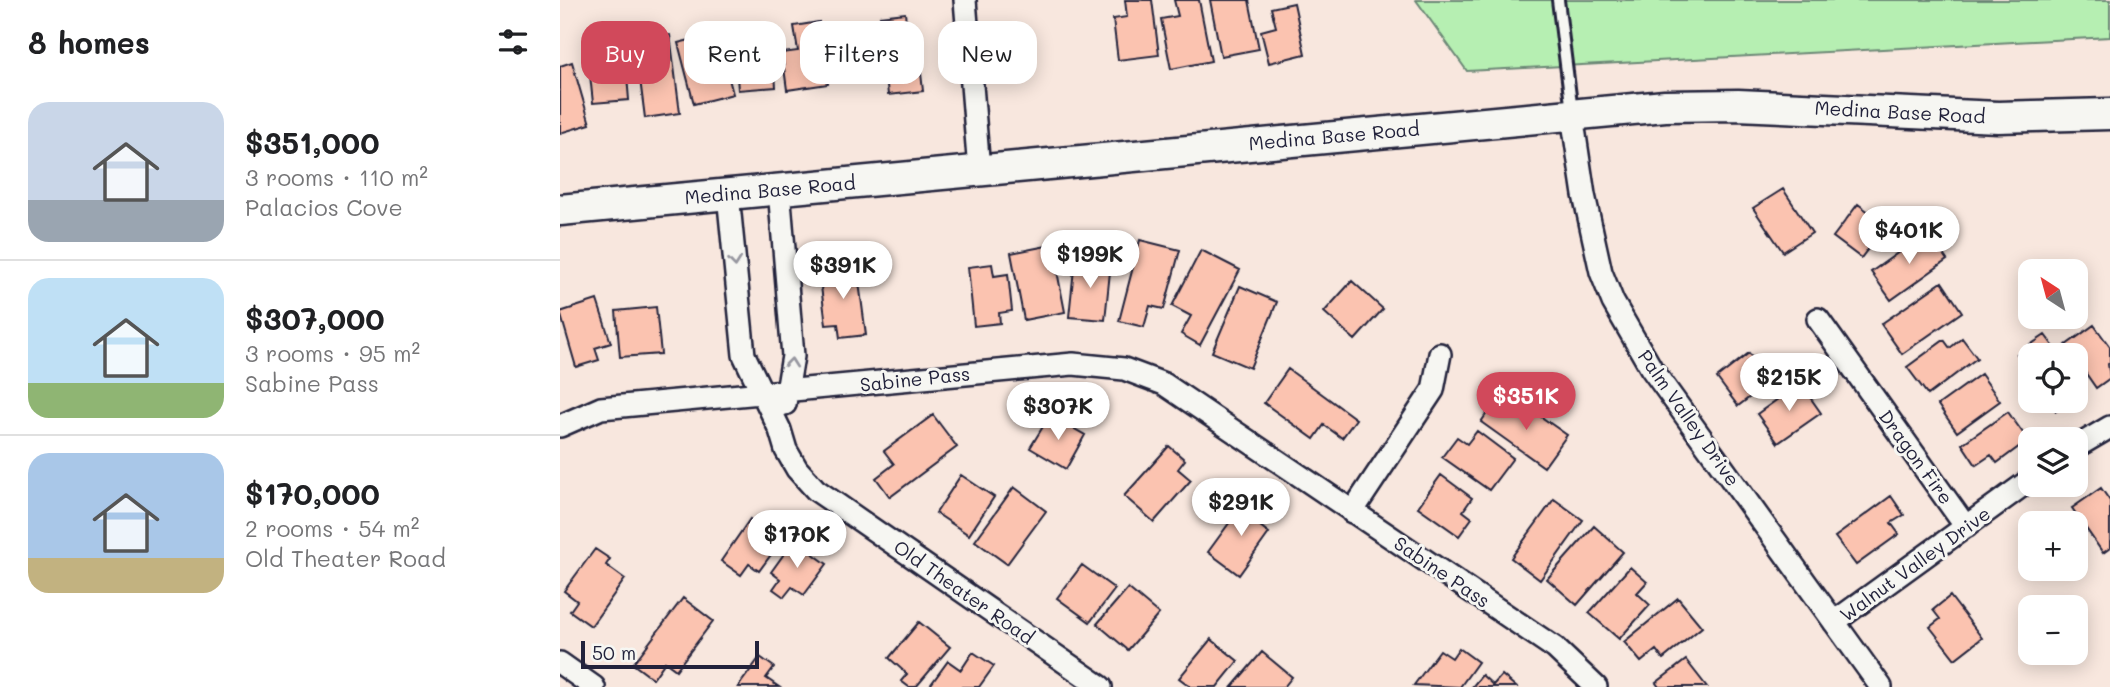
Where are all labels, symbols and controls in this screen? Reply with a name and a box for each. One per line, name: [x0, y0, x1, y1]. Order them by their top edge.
chip: Buy: [581, 21, 670, 84]
chip: Rent: [684, 21, 786, 84]
chip: Filters: [800, 21, 924, 84]
chip: New: [938, 21, 1037, 84]
text: 8 homes: [28, 22, 150, 62]
icon: filters: [494, 23, 532, 61]
street label: Medina Base Road: [1814, 95, 1986, 128]
street label: Medina Base Road: [1248, 116, 1420, 155]
text: $351,000: [245, 122, 379, 162]
icon: home: [84, 130, 168, 214]
text: 3 rooms · 110 m²: [245, 162, 428, 192]
street label: Medina Base Road: [684, 170, 856, 209]
text: Palacios Cove: [245, 192, 403, 222]
pin: $401K: [1860, 206, 1958, 266]
text: $401K: [1875, 214, 1943, 244]
pin: $199K: [1041, 230, 1139, 290]
text: $199K: [1056, 238, 1124, 268]
pin: $391K: [794, 242, 892, 301]
text: $391K: [809, 249, 877, 279]
one-way arrow: [727, 257, 742, 268]
north arrow: [2018, 259, 2088, 329]
map controls: [2018, 259, 2088, 665]
text: $307,000: [245, 298, 385, 338]
icon: home: [84, 306, 168, 390]
text: 3 rooms · 95 m²: [245, 338, 420, 368]
button: locate: [2018, 343, 2088, 413]
street label: Palm Valley Drive: [1633, 345, 1746, 491]
pin: $215K: [1740, 354, 1838, 413]
one-way arrow: [783, 357, 798, 368]
street label: Sabine Pass: [859, 360, 971, 397]
text: $215K: [1756, 361, 1822, 391]
text: Sabine Pass: [245, 368, 379, 398]
pin: $351K: [1477, 372, 1575, 432]
text: $351K: [1493, 380, 1559, 410]
pin: $307K: [1009, 382, 1107, 442]
text: $307K: [1023, 390, 1093, 420]
street label: Dragon Fire: [1874, 404, 1959, 509]
button: layers: [2018, 427, 2088, 497]
text: $170,000: [245, 473, 380, 513]
pin: $291K: [1192, 478, 1290, 538]
icon: home: [84, 481, 168, 565]
text: $291K: [1208, 486, 1274, 516]
street label: Walnut Valley Drive: [1834, 501, 1995, 627]
pin: $170K: [748, 510, 846, 570]
button: +: [2018, 511, 2088, 581]
text: 2 rooms · 54 m²: [245, 513, 420, 543]
text: $170K: [763, 518, 831, 548]
street label: Sabine Pass: [1389, 530, 1495, 613]
street label: Old Theater Road: [889, 534, 1039, 649]
text: Old Theater Road: [245, 543, 446, 573]
button: −: [2018, 595, 2088, 665]
scale bar: [581, 638, 760, 670]
text: 50 m: [592, 640, 636, 665]

